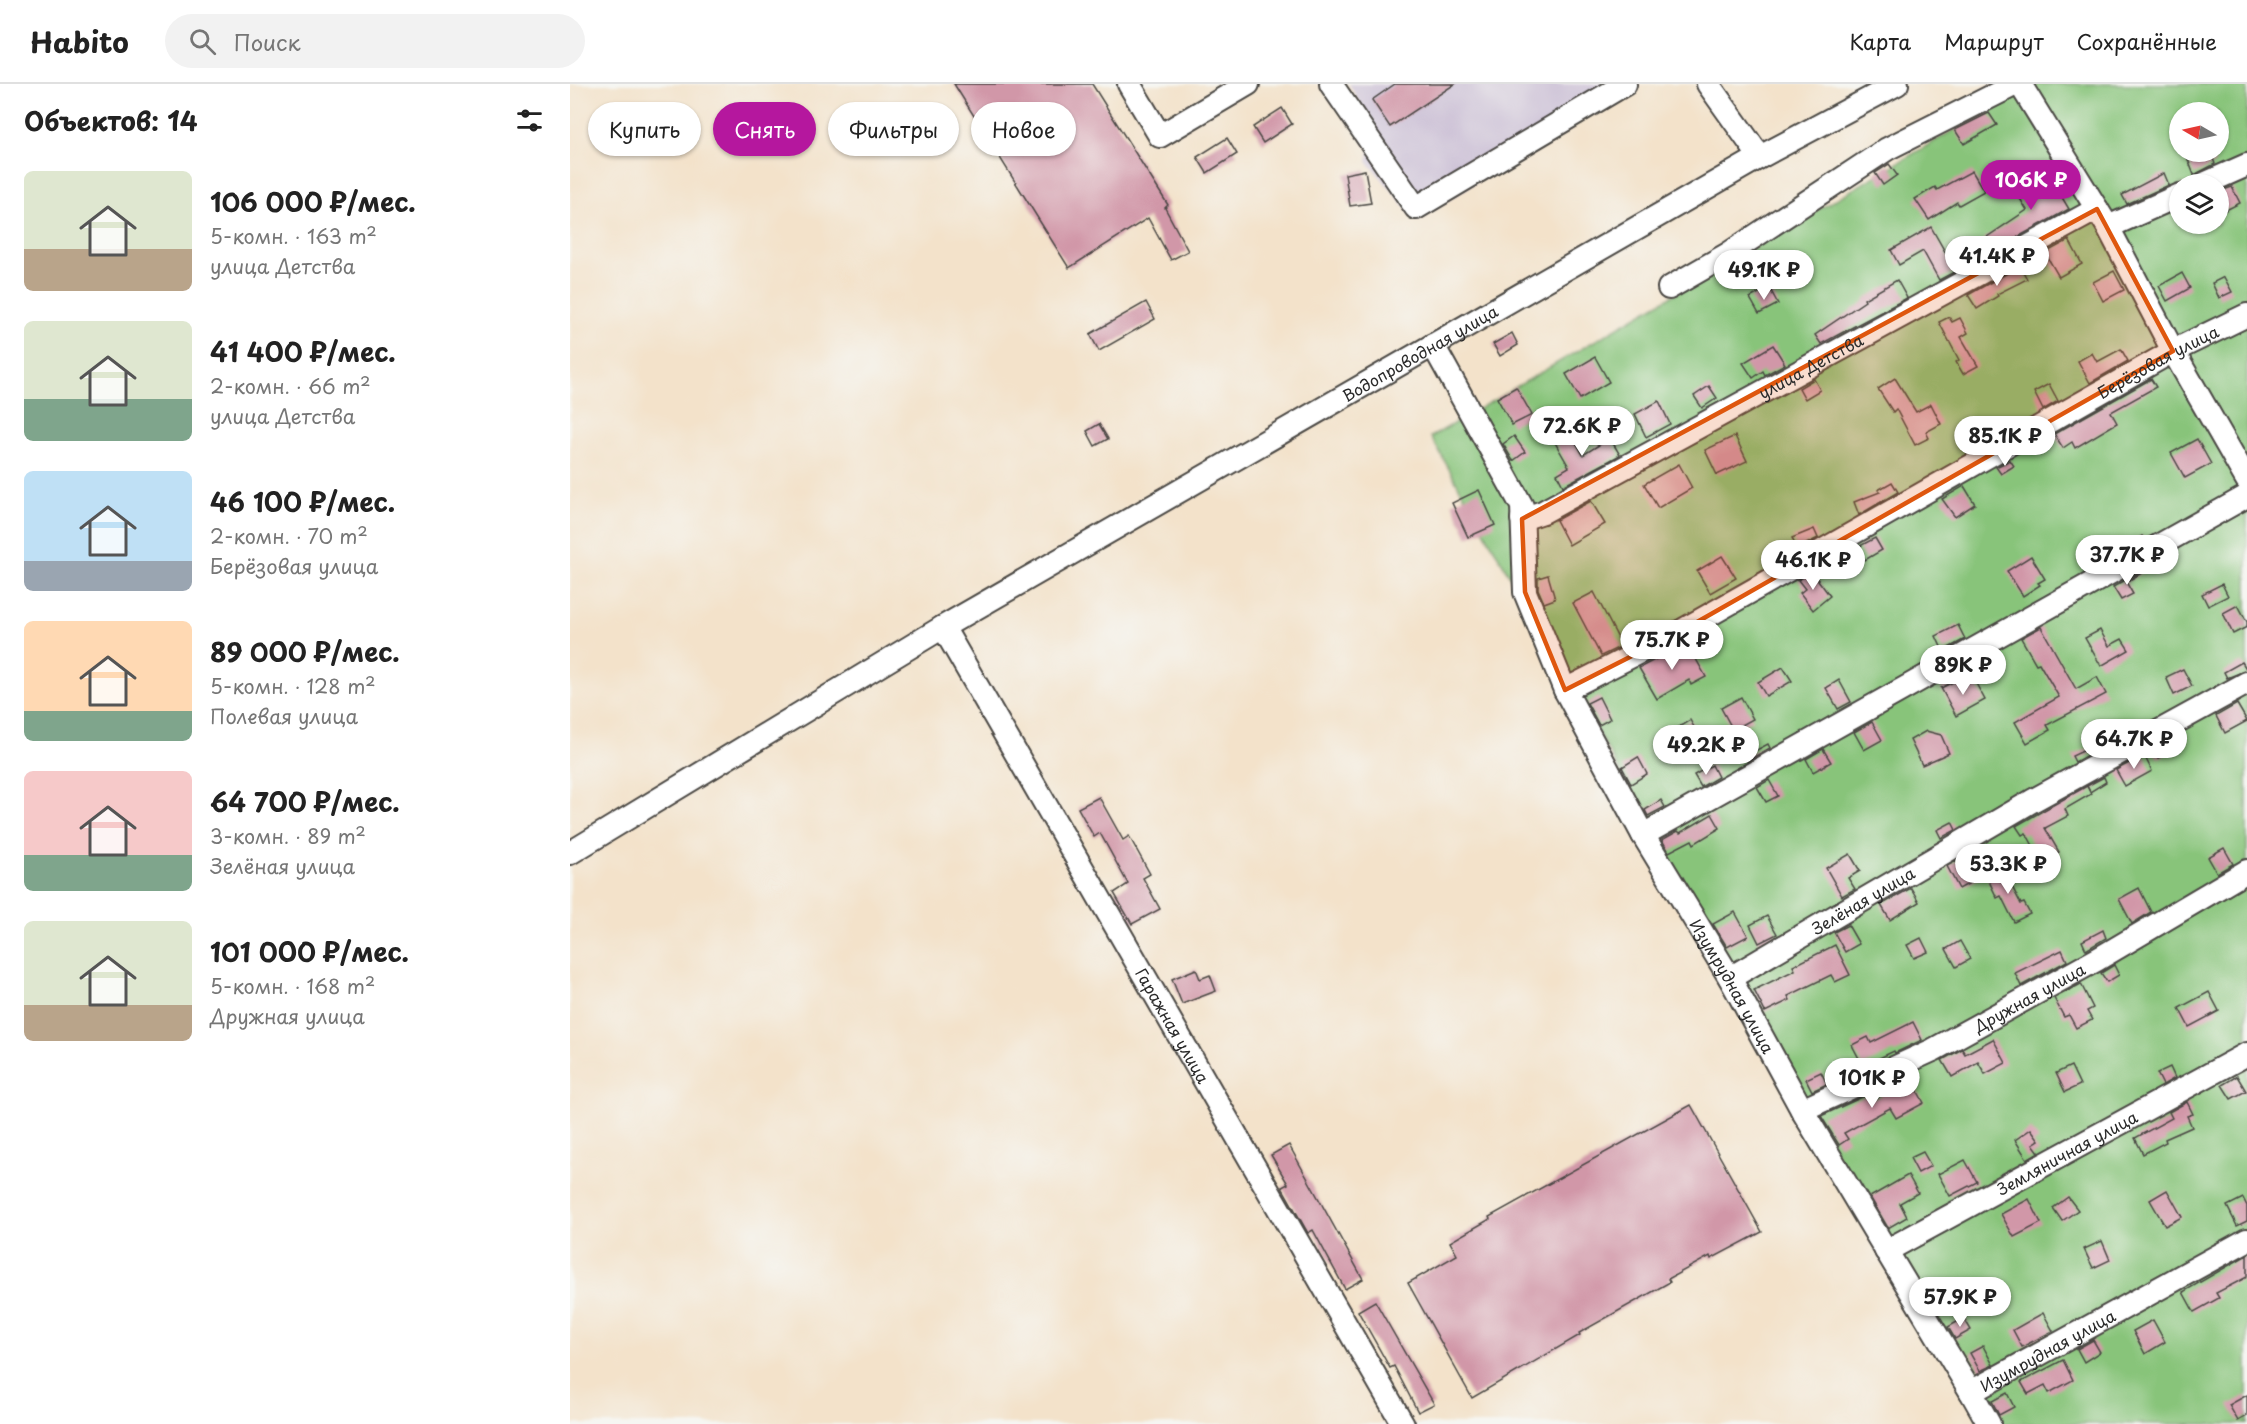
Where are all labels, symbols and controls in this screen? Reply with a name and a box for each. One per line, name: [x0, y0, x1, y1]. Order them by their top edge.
search box: [165, 14, 585, 68]
text: Habito: [30, 20, 129, 63]
icon: search: [186, 25, 219, 58]
text: Поиск: [234, 25, 301, 58]
text: Карта: [1850, 25, 1911, 57]
text: Маршрут: [1944, 25, 2044, 57]
text: Сохранённые: [2077, 25, 2217, 57]
text: Объектов: 14: [24, 101, 198, 140]
chip: Купить: [588, 102, 701, 156]
chip: Снять: [713, 102, 816, 156]
chip: Фильтры: [828, 102, 959, 156]
chip: Новое: [971, 102, 1076, 156]
north arrow: [2169, 102, 2229, 162]
map controls: [2169, 102, 2229, 234]
icon: filters: [513, 104, 546, 137]
pin: 106K ₽: [1982, 160, 2080, 211]
text: 106K ₽: [1995, 164, 2067, 194]
button: layers: [2169, 174, 2229, 234]
text: 106 000 ₽/мес.: [210, 182, 416, 221]
icon: home: [72, 195, 144, 267]
text: 5-комн. · 163 m²: [210, 221, 377, 251]
pin: 41.4K ₽: [1942, 236, 2052, 287]
text: 41.4K ₽: [1959, 240, 2035, 270]
pin: 49.1K ₽: [1709, 250, 1819, 301]
text: улица Детства: [210, 251, 355, 281]
text: 49.1K ₽: [1728, 254, 1800, 284]
street label: Водопроводная улица: [1337, 299, 1502, 407]
street label: Берёзовая улица: [2093, 319, 2222, 404]
street label: улица Детства: [1754, 327, 1867, 404]
text: 41 400 ₽/мес.: [210, 332, 396, 371]
icon: home: [72, 345, 144, 417]
text: 2-комн. · 66 m²: [210, 371, 371, 401]
text: улица Детства: [210, 401, 355, 431]
pin: 72.6K ₽: [1527, 406, 1637, 457]
text: 72.6K ₽: [1543, 410, 1621, 440]
pin: 85.1K ₽: [1950, 416, 2060, 467]
text: 85.1K ₽: [1968, 420, 2042, 450]
text: 46 100 ₽/мес.: [210, 482, 395, 521]
icon: home: [72, 495, 144, 567]
text: 2-комн. · 70 m²: [210, 521, 368, 551]
pin: 37.7K ₽: [2072, 535, 2182, 586]
text: 37.7K ₽: [2090, 539, 2164, 569]
pin: 46.1K ₽: [1758, 540, 1868, 591]
text: 46.1K ₽: [1775, 544, 1851, 574]
text: Берёзовая улица: [210, 551, 378, 581]
pin: 75.7K ₽: [1617, 620, 1727, 671]
text: 75.7K ₽: [1634, 624, 1710, 654]
text: 89 000 ₽/мес.: [210, 632, 400, 671]
icon: home: [72, 645, 144, 717]
pin: 89K ₽: [1921, 645, 2005, 696]
text: 89K ₽: [1934, 649, 1992, 679]
text: 5-комн. · 128 m²: [210, 671, 376, 701]
text: Полевая улица: [210, 701, 358, 731]
pin: 64.7K ₽: [2079, 719, 2189, 770]
text: 64.7K ₽: [2095, 723, 2173, 753]
pin: 49.2K ₽: [1651, 725, 1761, 776]
text: 49.2K ₽: [1667, 729, 1745, 759]
text: 64 700 ₽/мес.: [210, 782, 400, 821]
icon: home: [72, 795, 144, 867]
text: 3-комн. · 89 m²: [210, 821, 366, 851]
pin: 53.3K ₽: [1953, 844, 2063, 895]
text: 53.3K ₽: [1969, 848, 2047, 878]
text: Зелёная улица: [210, 851, 355, 881]
street label: Зелёная улица: [1807, 860, 1919, 940]
street label: Изумрудная улица: [1685, 914, 1781, 1057]
text: 101 000 ₽/мес.: [210, 932, 409, 971]
icon: home: [72, 945, 144, 1017]
street label: Дружная улица: [1968, 956, 2089, 1038]
street label: Гаражная улица: [1130, 963, 1216, 1088]
text: 5-комн. · 168 m²: [210, 971, 375, 1001]
text: Дружная улица: [210, 1001, 365, 1031]
pin: 101K ₽: [1823, 1058, 1921, 1109]
text: 101K ₽: [1839, 1062, 1905, 1092]
street label: Земляничная улица: [1992, 1104, 2141, 1200]
pin: 57.9K ₽: [1905, 1277, 2015, 1328]
text: 57.9K ₽: [1923, 1281, 1997, 1311]
street label: Изумрудная улица: [1975, 1303, 2119, 1397]

